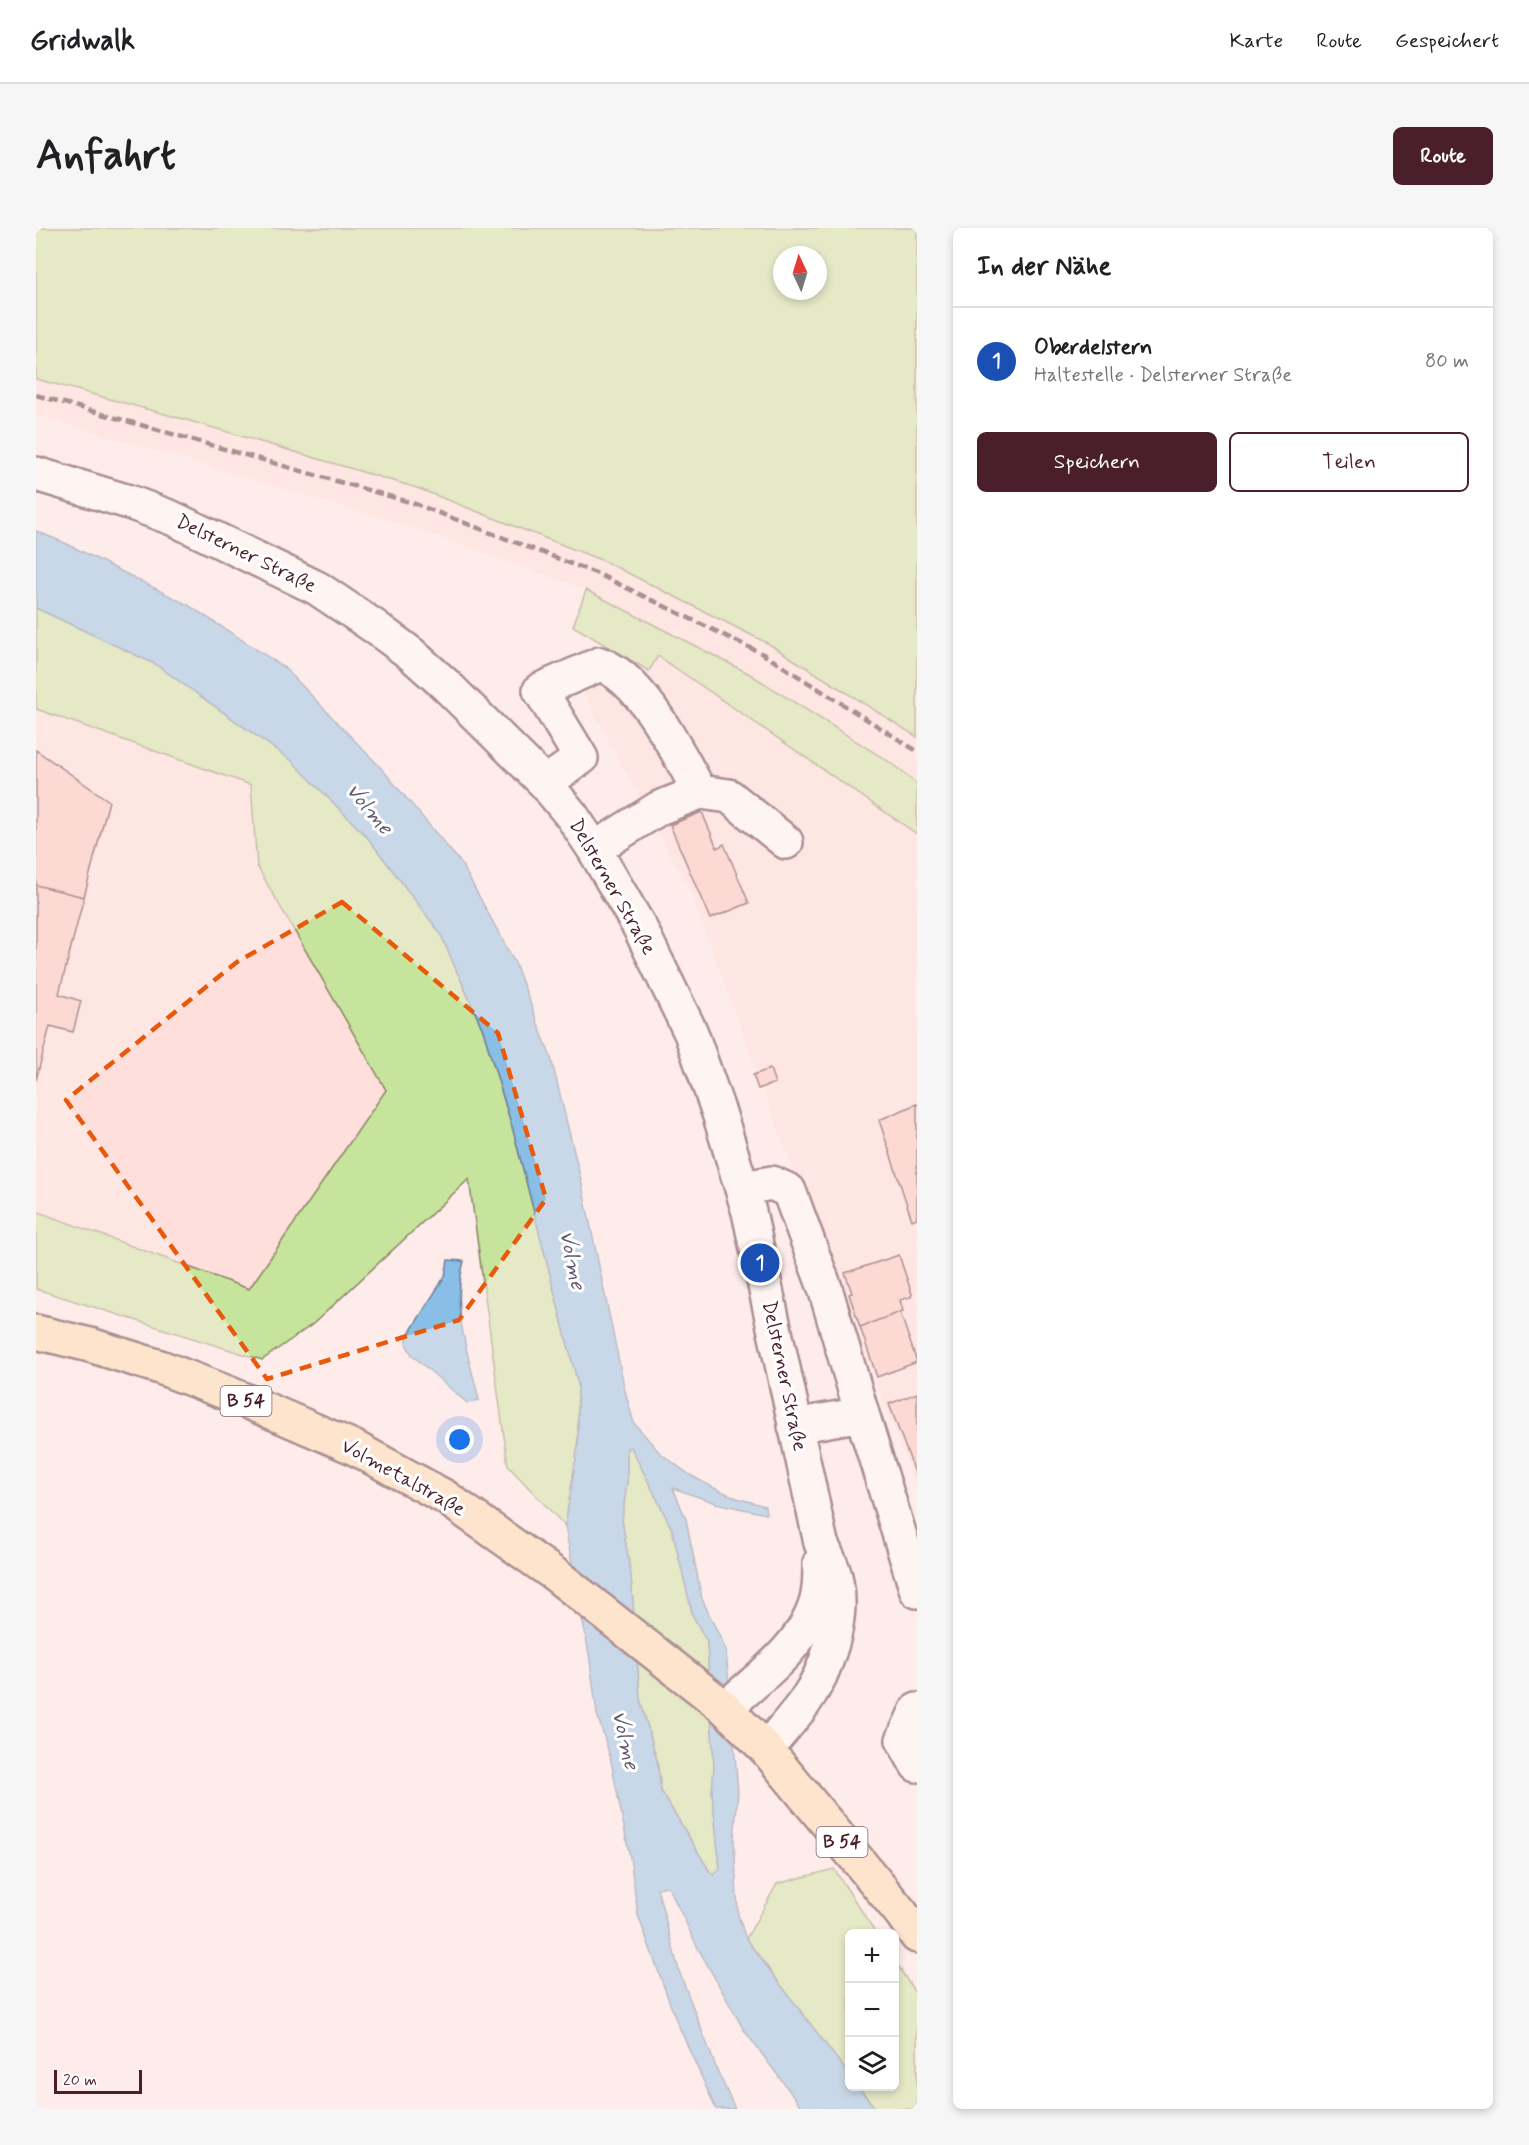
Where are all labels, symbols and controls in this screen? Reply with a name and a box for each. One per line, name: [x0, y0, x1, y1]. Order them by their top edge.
text: Gridwalk: [30, 23, 135, 60]
text: Karte: [1230, 27, 1283, 55]
text: Route: [1316, 27, 1362, 55]
text: Gespeichert: [1395, 27, 1499, 55]
button: Route: [1393, 127, 1493, 185]
text: Anfahrt: [36, 129, 176, 184]
north arrow: [773, 246, 827, 300]
text: In der Nähe: [977, 250, 1111, 284]
text: Oberdelstern: [1034, 334, 1152, 362]
text: 1: [992, 348, 1001, 375]
text: 80 m: [1425, 348, 1469, 375]
text: Haltestelle · Delsterner Straße: [1034, 362, 1292, 389]
button: Speichern: [977, 432, 1217, 492]
button: Teilen: [1229, 432, 1469, 492]
street label: Delsterner Straße: [171, 508, 321, 600]
water label: Volme: [339, 777, 400, 842]
street label: Delsterner Straße: [562, 814, 662, 960]
water label: Volme: [552, 1228, 592, 1293]
pin: 1: [740, 1240, 780, 1286]
street label: Delsterner Straße: [755, 1298, 813, 1454]
road number: B 54: [220, 1386, 272, 1416]
your location: [445, 1425, 474, 1454]
street label: Volmetalstraße: [336, 1433, 470, 1523]
water label: Volme: [605, 1708, 646, 1773]
road number: B 54: [816, 1827, 868, 1857]
map controls: [845, 1929, 899, 2091]
button: +: [845, 1929, 899, 1983]
button: −: [845, 1983, 899, 2037]
button: layers: [845, 2037, 899, 2091]
scale bar: [54, 2067, 142, 2094]
text: 20 m: [63, 2070, 97, 2091]

